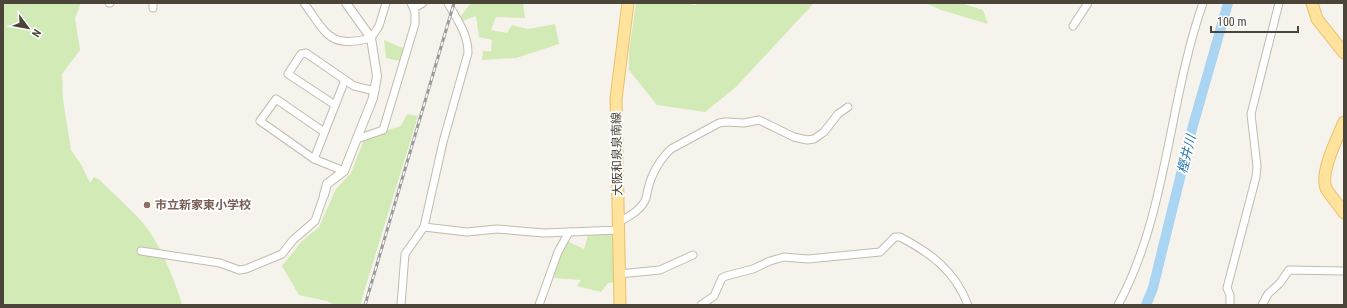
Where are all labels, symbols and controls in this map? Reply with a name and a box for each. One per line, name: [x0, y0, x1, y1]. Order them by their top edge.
north arrow: [8, 8, 48, 48]
scale bar: [1211, 8, 1298, 34]
text: 100 m: [1217, 15, 1247, 29]
text: N: [29, 27, 43, 40]
street label: 大阪和泉泉南線: [609, 112, 625, 196]
water label: 樫井川: [1174, 131, 1199, 175]
place label: 市立新家東小学校: [155, 198, 251, 212]
marker: 市立新家東小学校: [142, 200, 152, 210]

